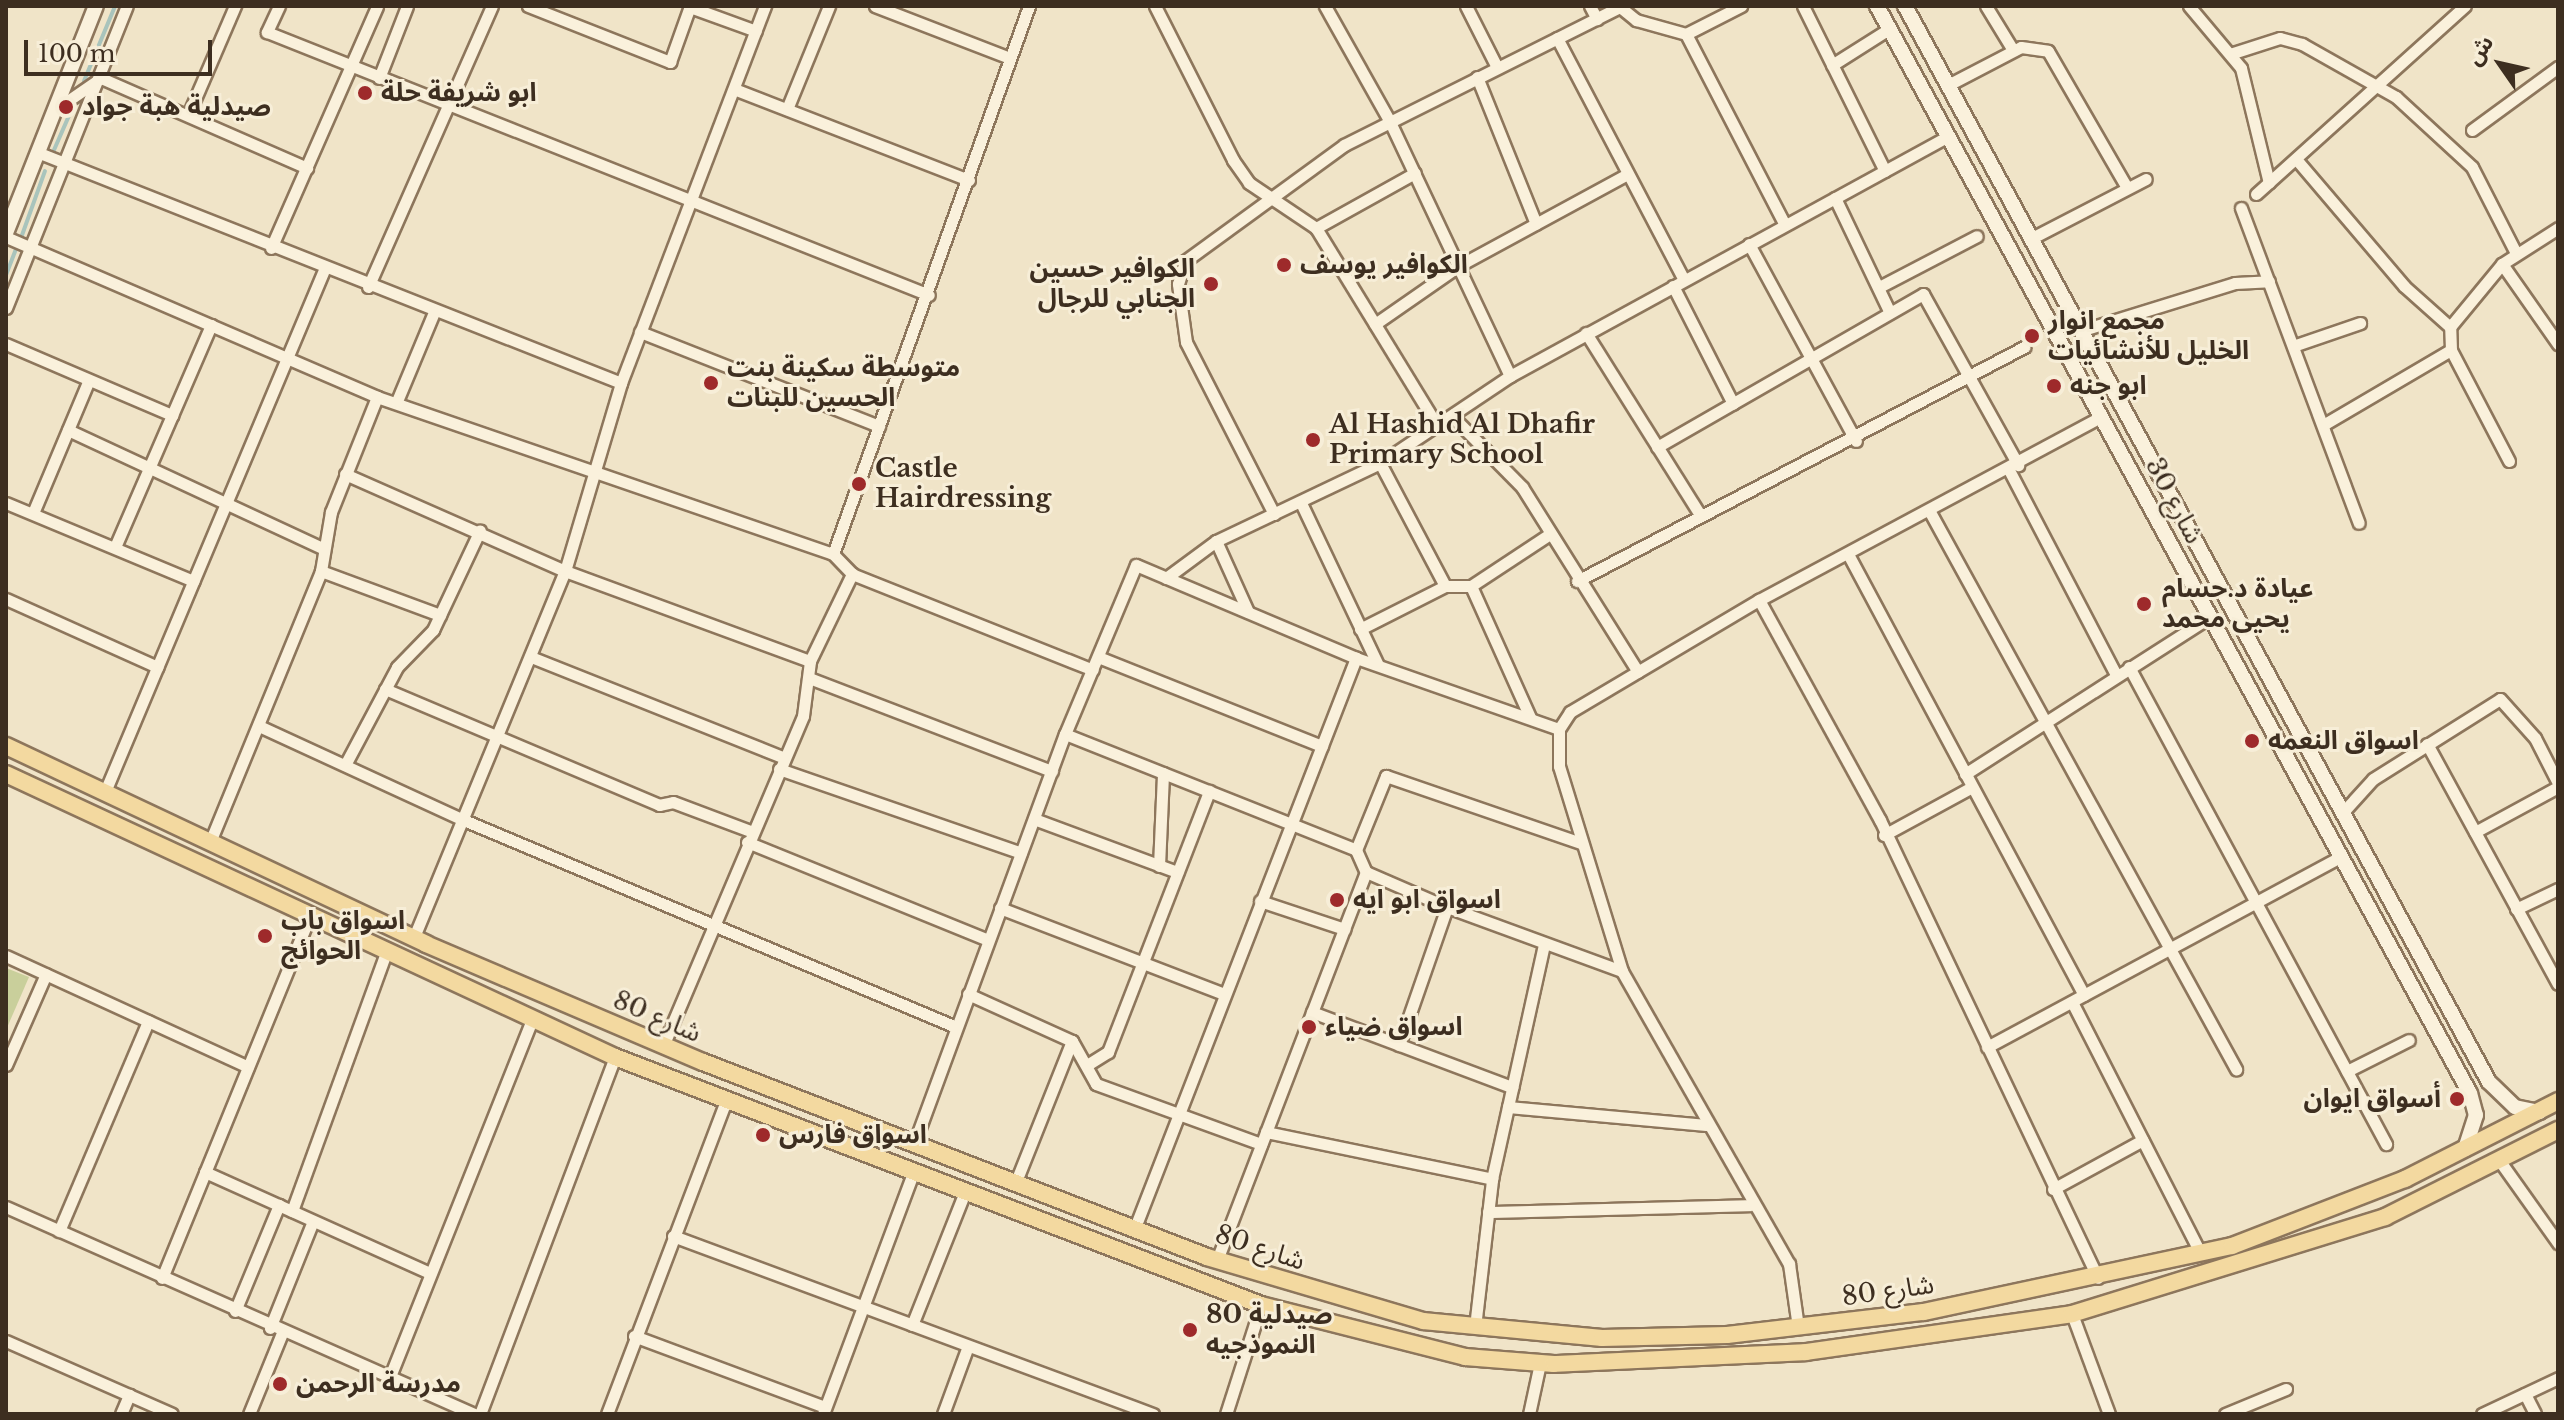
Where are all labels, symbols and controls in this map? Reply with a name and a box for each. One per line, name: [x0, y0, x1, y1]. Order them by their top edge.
scale bar: [28, 24, 216, 74]
north arrow: [2460, 24, 2540, 104]
text: ش: [2460, 30, 2499, 70]
text: 100 m: [38, 39, 116, 68]
place label: ابو شريفة حلة: [381, 77, 537, 109]
marker: ابو شريفة حلة: [356, 84, 374, 102]
place label: صيدلية هبة جواد: [82, 91, 271, 123]
marker: صيدلية هبة جواد: [57, 98, 75, 116]
place label: الكوافير يوسف: [1300, 249, 1468, 281]
place label: الكوافير حسين الجنابي للرجال: [1029, 253, 1195, 314]
marker: الكوافير يوسف: [1275, 256, 1293, 274]
marker: الكوافير حسين الجنابي للرجال: [1202, 275, 1220, 293]
place label: مجمع انوار الخليل للأنشائيات: [2048, 305, 2249, 366]
marker: مجمع انوار الخليل للأنشائيات: [2023, 327, 2041, 345]
place label: متوسطة سكينة بنت الحسين للبنات: [727, 352, 960, 414]
place label: ابو جنه: [2070, 370, 2147, 402]
marker: متوسطة سكينة بنت الحسين للبنات: [702, 374, 720, 392]
marker: ابو جنه: [2045, 377, 2063, 395]
place label: Al Hashid Al Dhafir Primary School: [1329, 409, 1596, 470]
marker: Al Hashid Al Dhafir Primary School: [1304, 431, 1322, 449]
place label: Castle Hairdressing: [875, 453, 1051, 514]
street label: شارع 30: [2138, 453, 2210, 549]
marker: Castle Hairdressing: [850, 475, 868, 493]
place label: عيادة د.حسام يحيى محمد: [2162, 573, 2314, 634]
marker: عيادة د.حسام يحيى محمد: [2133, 593, 2155, 615]
place label: اسواق النعمه: [2268, 725, 2419, 757]
marker: اسواق النعمه: [2243, 732, 2261, 750]
place label: اسواق ابو ايه: [1353, 884, 1501, 916]
marker: اسواق ابو ايه: [1328, 891, 1346, 909]
place label: اسواق باب الحوائج: [281, 905, 405, 966]
marker: اسواق باب الحوائج: [256, 927, 274, 945]
street label: شارع 80: [608, 985, 706, 1049]
place label: اسواق ضياء: [1325, 1011, 1463, 1043]
marker: اسواق ضياء: [1300, 1018, 1318, 1036]
place label: أسواق ايوان: [2304, 1083, 2441, 1115]
marker: أسواق ايوان: [2448, 1090, 2466, 1108]
place label: اسواق فارس: [779, 1119, 927, 1151]
marker: اسواق فارس: [754, 1126, 772, 1144]
street label: شارع 80: [1211, 1219, 1309, 1277]
street label: شارع 80: [1840, 1269, 1936, 1313]
place label: صيدلية 80 النموذجيه: [1206, 1299, 1333, 1360]
marker: صيدلية 80 النموذجيه: [1181, 1321, 1199, 1339]
place label: مدرسة الرحمن: [296, 1368, 461, 1400]
marker: مدرسة الرحمن: [271, 1375, 289, 1393]

